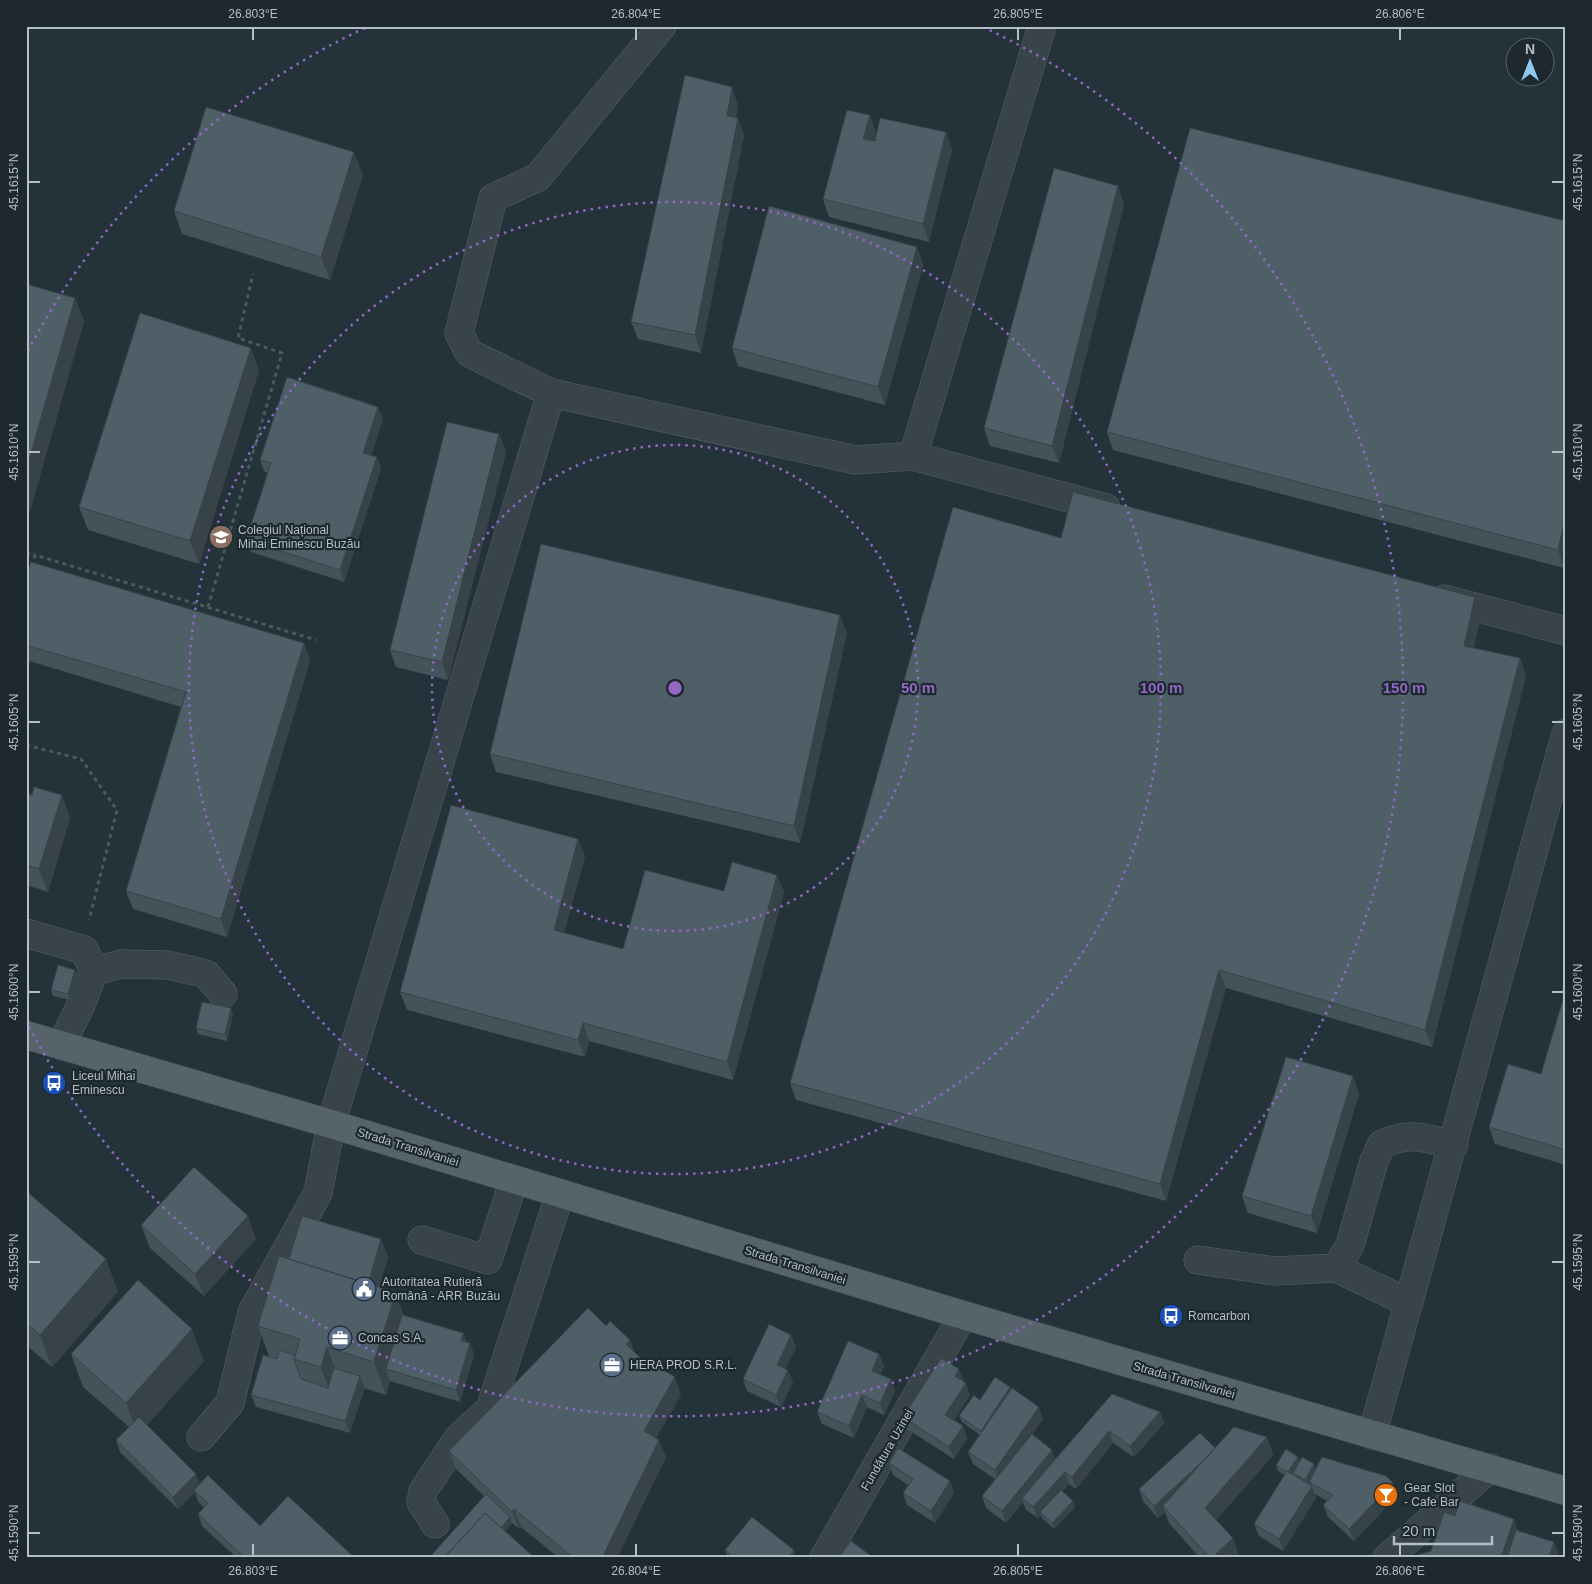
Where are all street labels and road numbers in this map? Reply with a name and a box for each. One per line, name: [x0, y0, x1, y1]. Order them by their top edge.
street label: Strada Transilvaniei: [356, 1125, 460, 1169]
street label: Strada Transilvaniei: [743, 1243, 847, 1287]
street label: Strada Transilvaniei: [1131, 1359, 1237, 1401]
street label: Fundătura Uzinei: [858, 1407, 916, 1493]

